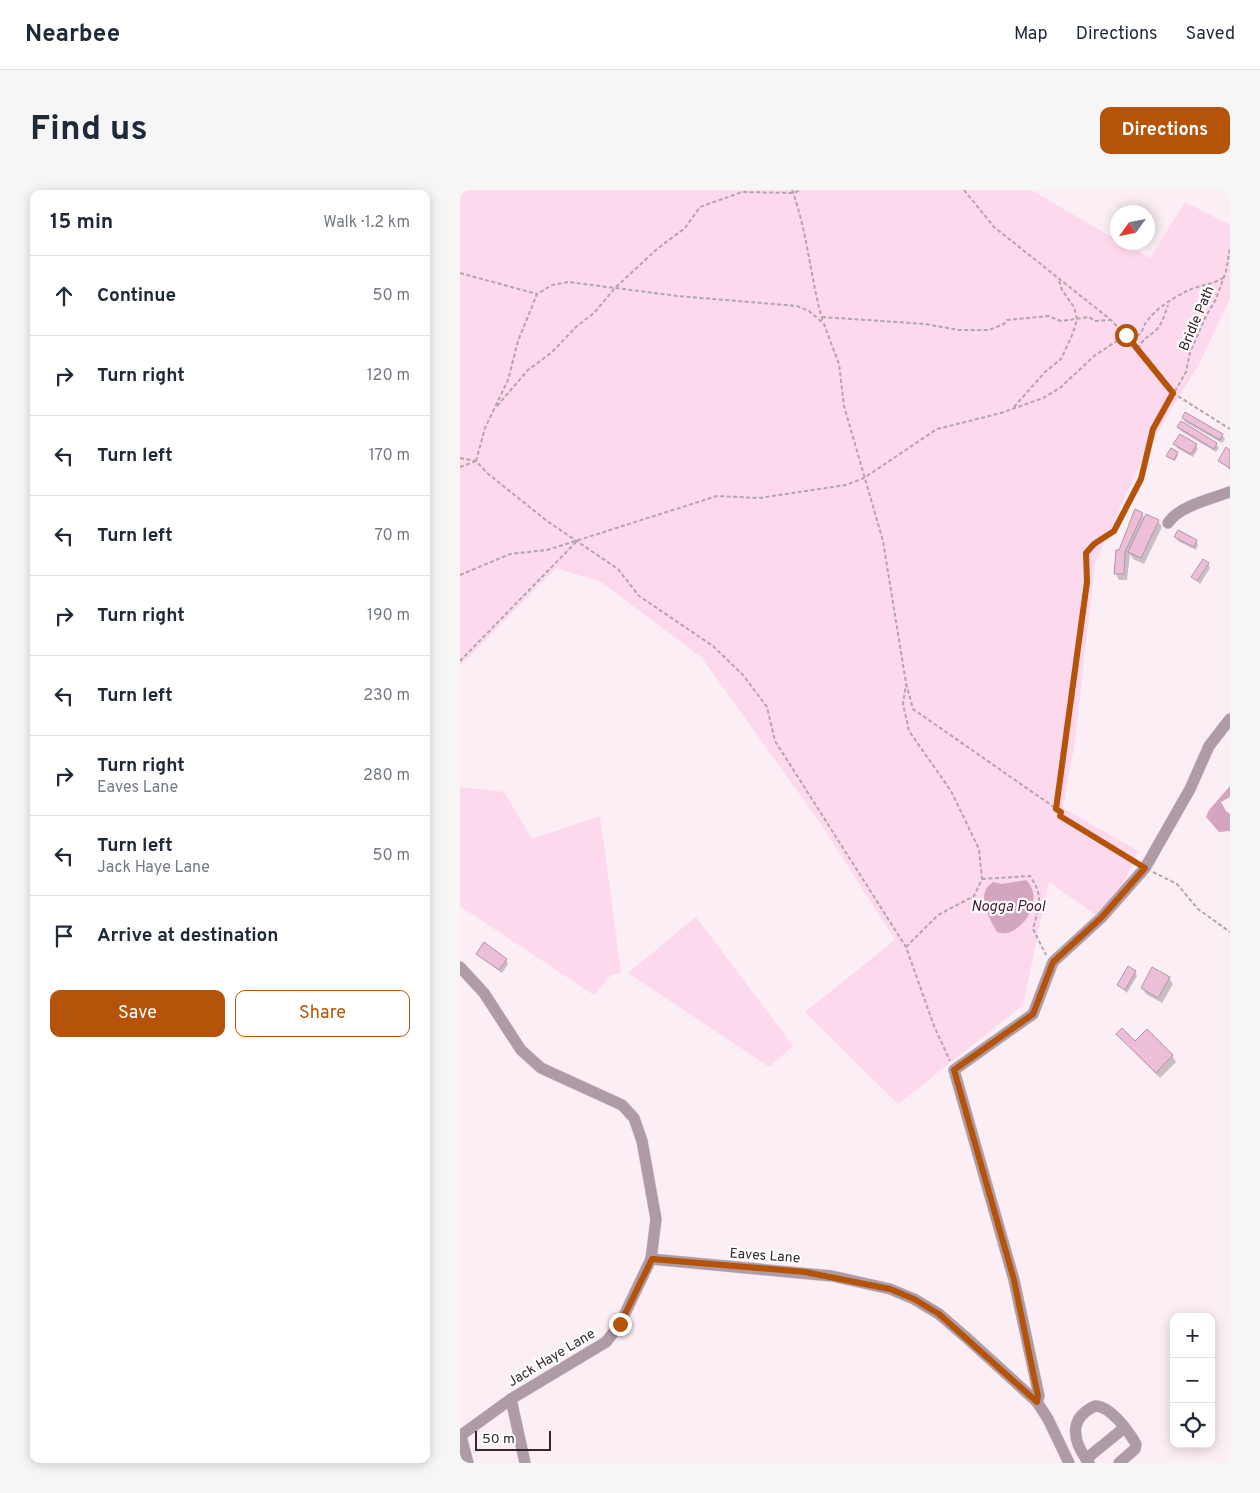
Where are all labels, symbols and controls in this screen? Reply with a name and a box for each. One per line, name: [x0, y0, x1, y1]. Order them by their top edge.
text: Nearbee: [25, 20, 120, 50]
text: Map: [1014, 23, 1048, 46]
text: Directions: [1076, 23, 1158, 46]
text: Saved: [1186, 23, 1235, 46]
button: Directions: [1100, 107, 1230, 154]
text: Find us: [30, 108, 148, 152]
north arrow: [1110, 205, 1155, 250]
text: 15 min: [50, 209, 113, 236]
text: Walk · 1.2 km: [323, 213, 410, 233]
icon: ahead: [50, 282, 78, 310]
street label: Bridle Path: [1176, 283, 1219, 354]
text: Continue: [97, 284, 176, 308]
text: 50 m: [373, 286, 410, 306]
route start: [1115, 324, 1138, 347]
icon: right: [50, 362, 78, 390]
text: Turn right: [97, 364, 185, 388]
text: 120 m: [367, 366, 410, 386]
icon: left: [50, 442, 78, 470]
text: Turn left: [97, 444, 173, 468]
text: 170 m: [369, 446, 410, 466]
icon: left: [50, 522, 78, 550]
text: Turn left: [97, 524, 173, 548]
text: 70 m: [375, 526, 410, 546]
icon: right: [50, 602, 78, 630]
text: Turn right: [97, 604, 185, 628]
text: 190 m: [367, 606, 410, 626]
icon: left: [50, 682, 78, 710]
text: Turn left: [97, 684, 173, 708]
text: 230 m: [363, 686, 410, 706]
text: Turn right: [97, 754, 185, 778]
icon: right: [50, 762, 78, 790]
text: 280 m: [363, 766, 410, 786]
text: Eaves Lane: [97, 778, 178, 798]
text: Turn left: [97, 834, 173, 858]
icon: left: [50, 842, 78, 870]
text: 50 m: [373, 846, 410, 866]
text: Jack Haye Lane: [97, 858, 210, 878]
water label: Nogga Pool: [971, 898, 1046, 917]
icon: arrive: [50, 922, 78, 950]
text: Arrive at destination: [97, 924, 278, 948]
button: Save: [50, 990, 225, 1037]
button: Share: [235, 990, 410, 1037]
street label: Eaves Lane: [729, 1246, 801, 1267]
route end: [609, 1313, 632, 1336]
map controls: [1170, 1313, 1215, 1448]
button: +: [1170, 1313, 1215, 1358]
street label: Jack Haye Lane: [505, 1326, 598, 1391]
button: −: [1170, 1358, 1215, 1403]
button: locate: [1170, 1403, 1215, 1448]
scale bar: [475, 1428, 551, 1451]
text: 50 m: [482, 1431, 515, 1448]

